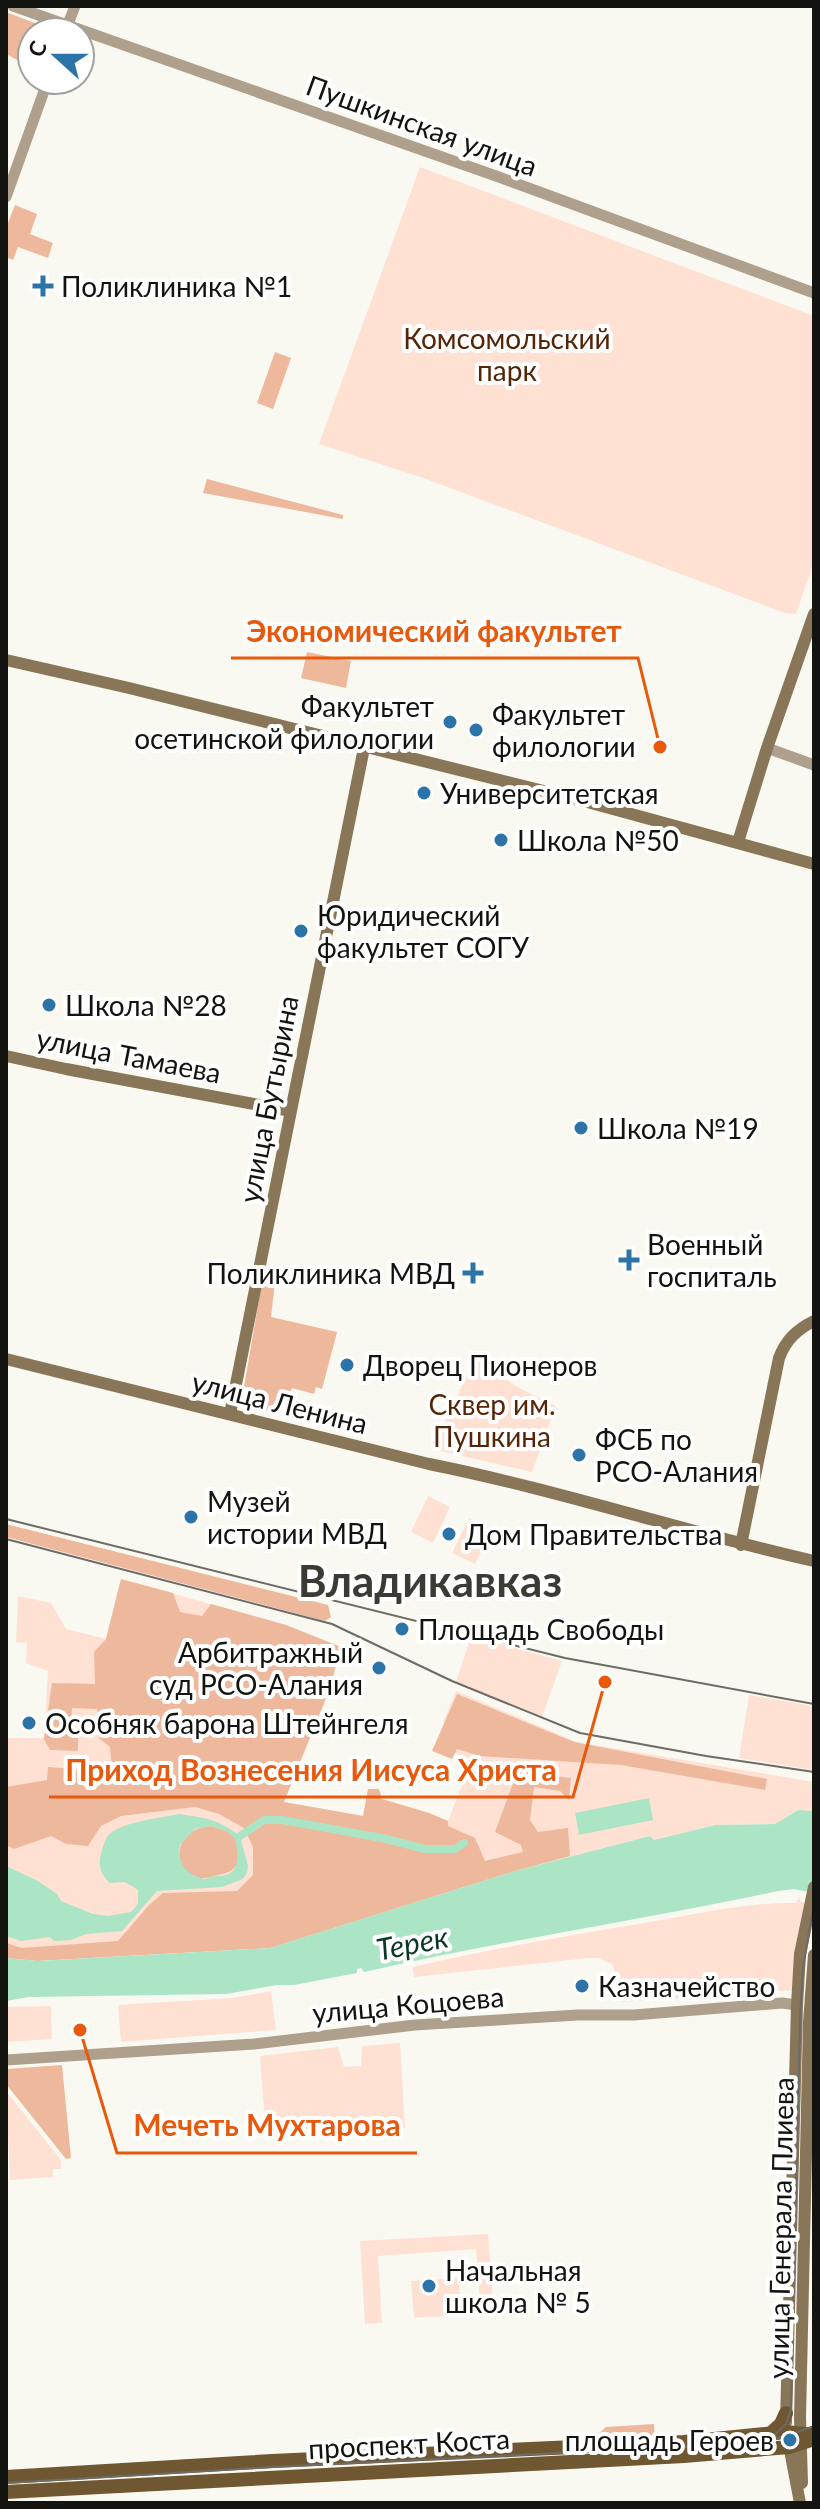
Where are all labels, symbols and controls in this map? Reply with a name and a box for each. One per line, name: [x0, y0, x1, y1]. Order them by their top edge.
north arrow: [16, 16, 96, 96]
text: С: [22, 37, 52, 60]
street label: Пушкинская улица: [302, 67, 542, 183]
place label: Поликлиника №1: [61, 269, 292, 303]
marker: Поликлиника №1: [32, 275, 54, 297]
park label: Комсомольский парк: [403, 321, 611, 387]
callout: Экономический факультет: [231, 604, 638, 658]
text: Экономический факультет: [246, 612, 622, 648]
place label: Факультет осетинской филологии: [134, 689, 434, 755]
place label: Факультет филологии: [492, 697, 636, 763]
marker: Факультет осетинской филологии: [441, 713, 459, 731]
marker: Факультет филологии: [467, 721, 485, 739]
place label: Университетская: [440, 776, 659, 810]
marker: Университетская: [415, 784, 433, 802]
place label: Школа №50: [517, 823, 679, 857]
marker: Школа №50: [492, 831, 510, 849]
place label: Юридический факультет СОГУ: [317, 898, 529, 964]
marker: Юридический факультет СОГУ: [292, 922, 310, 940]
place label: Школа №28: [65, 988, 227, 1022]
street label: улица Бутырина: [231, 992, 305, 1206]
marker: Школа №28: [40, 996, 58, 1014]
street label: улица Тамаева: [34, 1020, 224, 1090]
place label: Школа №19: [597, 1111, 759, 1145]
marker: Школа №19: [572, 1119, 590, 1137]
place label: Военный госпиталь: [647, 1227, 777, 1293]
marker: Военный госпиталь: [618, 1249, 640, 1271]
place label: Поликлиника МВД: [207, 1256, 455, 1290]
marker: Поликлиника МВД: [462, 1262, 484, 1284]
place label: Дворец Пионеров: [363, 1348, 597, 1382]
marker: Дворец Пионеров: [338, 1356, 356, 1374]
street label: улица Ленина: [189, 1364, 371, 1440]
park label: Сквер им. Пушкина: [428, 1387, 556, 1453]
place label: ФСБ по РСО-Алания: [595, 1422, 758, 1488]
marker: ФСБ по РСО-Алания: [570, 1446, 588, 1464]
place label: Музей истории МВД: [207, 1484, 387, 1550]
marker: Музей истории МВД: [182, 1508, 200, 1526]
place label: Дом Правительства: [465, 1517, 722, 1551]
marker: Дом Правительства: [440, 1525, 458, 1543]
district label: Владикавказ: [298, 1554, 562, 1606]
place label: Площадь Свободы: [418, 1612, 664, 1646]
marker: Площадь Свободы: [393, 1620, 411, 1638]
place label: Арбитражный суд РСО-Алания: [149, 1635, 363, 1701]
marker: Арбитражный суд РСО-Алания: [370, 1659, 388, 1677]
place label: Особняк барона Штейнгеля: [45, 1706, 409, 1740]
marker: Особняк барона Штейнгеля: [20, 1714, 38, 1732]
callout: Приход Вознесения Иисуса Христа: [49, 1743, 573, 1797]
text: Приход Вознесения Иисуса Христа: [65, 1751, 557, 1787]
water label: Терек: [373, 1917, 451, 1967]
place label: Казначейство: [598, 1969, 775, 2003]
marker: Казначейство: [573, 1977, 591, 1995]
street label: улица Коцоева: [311, 1979, 505, 2029]
street label: улица Генерала Плиева: [760, 2077, 800, 2379]
callout: Мечеть Мухтарова: [117, 2099, 417, 2153]
text: Мечеть Мухтарова: [133, 2106, 401, 2142]
place label: Начальная школа № 5: [445, 2253, 591, 2319]
marker: Начальная школа № 5: [420, 2277, 438, 2295]
street label: проспект Коста: [307, 2421, 511, 2465]
place label: площадь Героев: [565, 2423, 774, 2457]
marker: площадь Героев: [781, 2431, 799, 2449]

